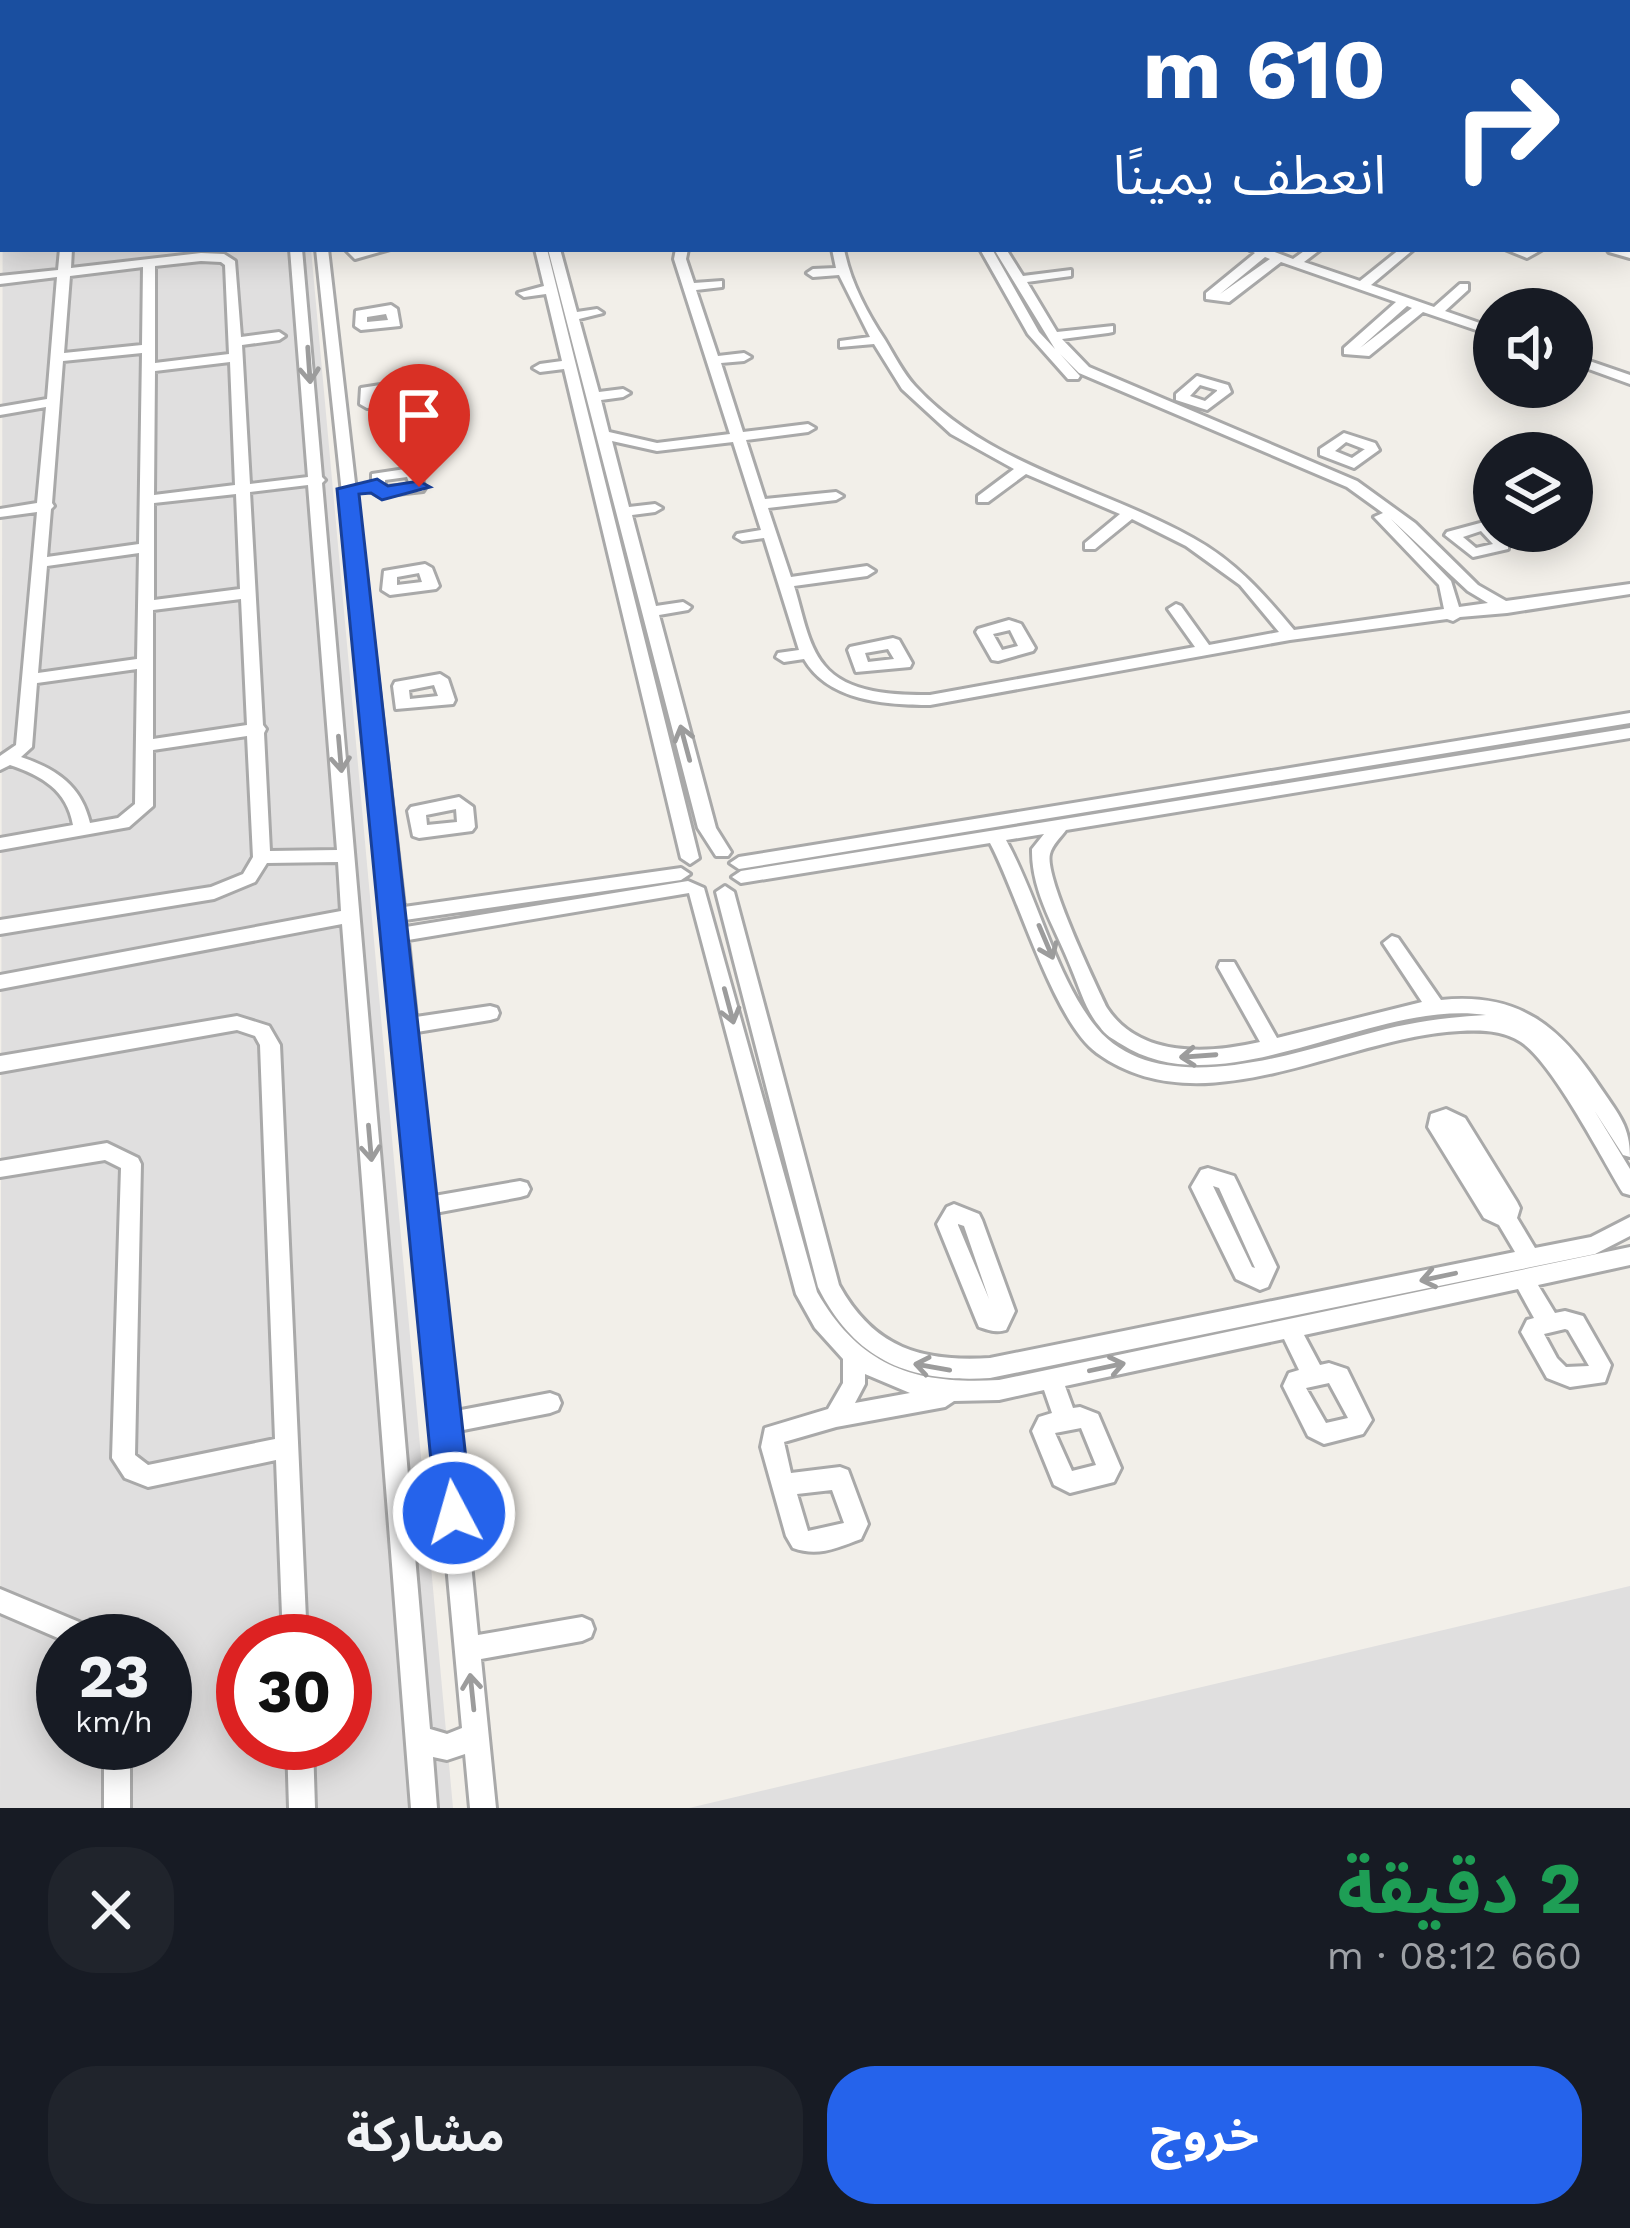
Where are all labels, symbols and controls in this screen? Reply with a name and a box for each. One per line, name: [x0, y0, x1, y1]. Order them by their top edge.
text: 610 m: [1142, 20, 1386, 118]
icon: right: [1428, 48, 1584, 204]
text: انعطف يمينًا: [1113, 144, 1386, 207]
map controls: [1473, 288, 1593, 552]
button: sound: [1473, 288, 1593, 408]
one-way arrow: [297, 345, 320, 384]
pin: [368, 364, 470, 487]
icon: arrive: [386, 382, 452, 448]
button: layers: [1473, 432, 1593, 552]
one-way arrow: [672, 724, 694, 762]
one-way arrow: [328, 734, 351, 773]
one-way arrow: [1037, 922, 1058, 959]
one-way arrow: [720, 986, 742, 1024]
one-way arrow: [1180, 1045, 1219, 1068]
one-way arrow: [359, 1123, 382, 1162]
one-way arrow: [1419, 1267, 1458, 1289]
one-way arrow: [1088, 1354, 1126, 1377]
one-way arrow: [913, 1355, 952, 1378]
position arrow: [391, 1450, 517, 1576]
speed limit sign: 30: [216, 1614, 372, 1770]
text: 23: [78, 1641, 150, 1712]
one-way arrow: [460, 1673, 483, 1712]
text: km/h: [75, 1704, 153, 1739]
text: 2 دقيقة: [1337, 1846, 1582, 1930]
button: close: [48, 1847, 174, 1973]
text: 660 m · 08:12: [1327, 1933, 1582, 1978]
button: مشاركة: [48, 2066, 803, 2204]
button: خروج: [827, 2066, 1582, 2204]

